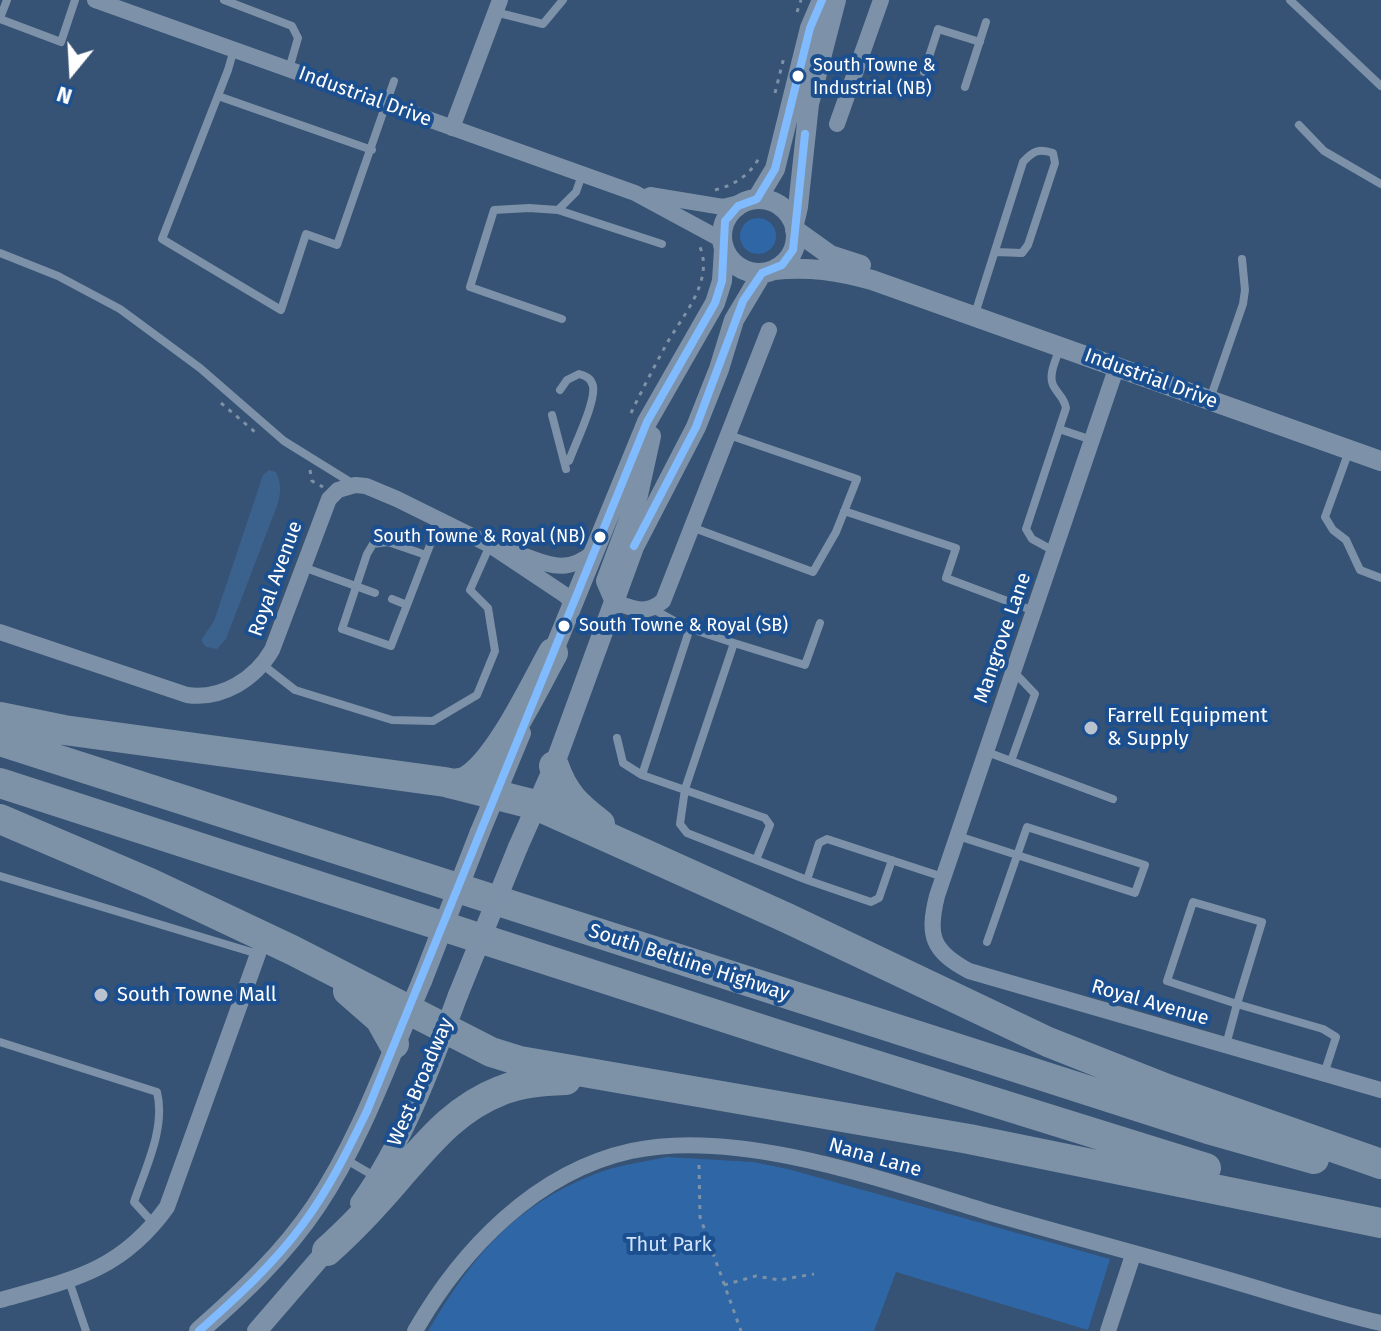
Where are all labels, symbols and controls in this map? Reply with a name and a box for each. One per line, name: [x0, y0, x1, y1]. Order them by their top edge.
north arrow: [32, 32, 112, 112]
place label: South Towne & Industrial (NB): [813, 55, 936, 98]
street label: Industrial Drive: [295, 62, 435, 132]
marker: South Towne & Industrial (NB): [790, 68, 806, 84]
text: N: [53, 80, 76, 110]
street label: Industrial Drive: [1081, 344, 1221, 414]
street label: Royal Avenue: [244, 518, 308, 640]
place label: South Towne & Royal (NB): [373, 526, 585, 548]
marker: South Towne & Royal (NB): [592, 529, 608, 545]
street label: Mangrove Lane: [969, 570, 1037, 706]
place label: South Towne & Royal (SB): [579, 615, 788, 637]
marker: South Towne & Royal (SB): [556, 618, 572, 634]
place label: Farrell Equipment & Supply: [1107, 704, 1268, 751]
marker: Farrell Equipment & Supply: [1082, 719, 1100, 737]
street label: South Beltline Highway: [586, 919, 792, 1007]
street label: Royal Avenue: [1088, 975, 1212, 1031]
place label: South Towne Mall: [117, 983, 277, 1007]
marker: South Towne Mall: [92, 986, 110, 1004]
street label: West Broadway: [383, 1014, 459, 1150]
street label: Nana Lane: [826, 1133, 924, 1183]
park label: Thut Park: [626, 1233, 712, 1257]

